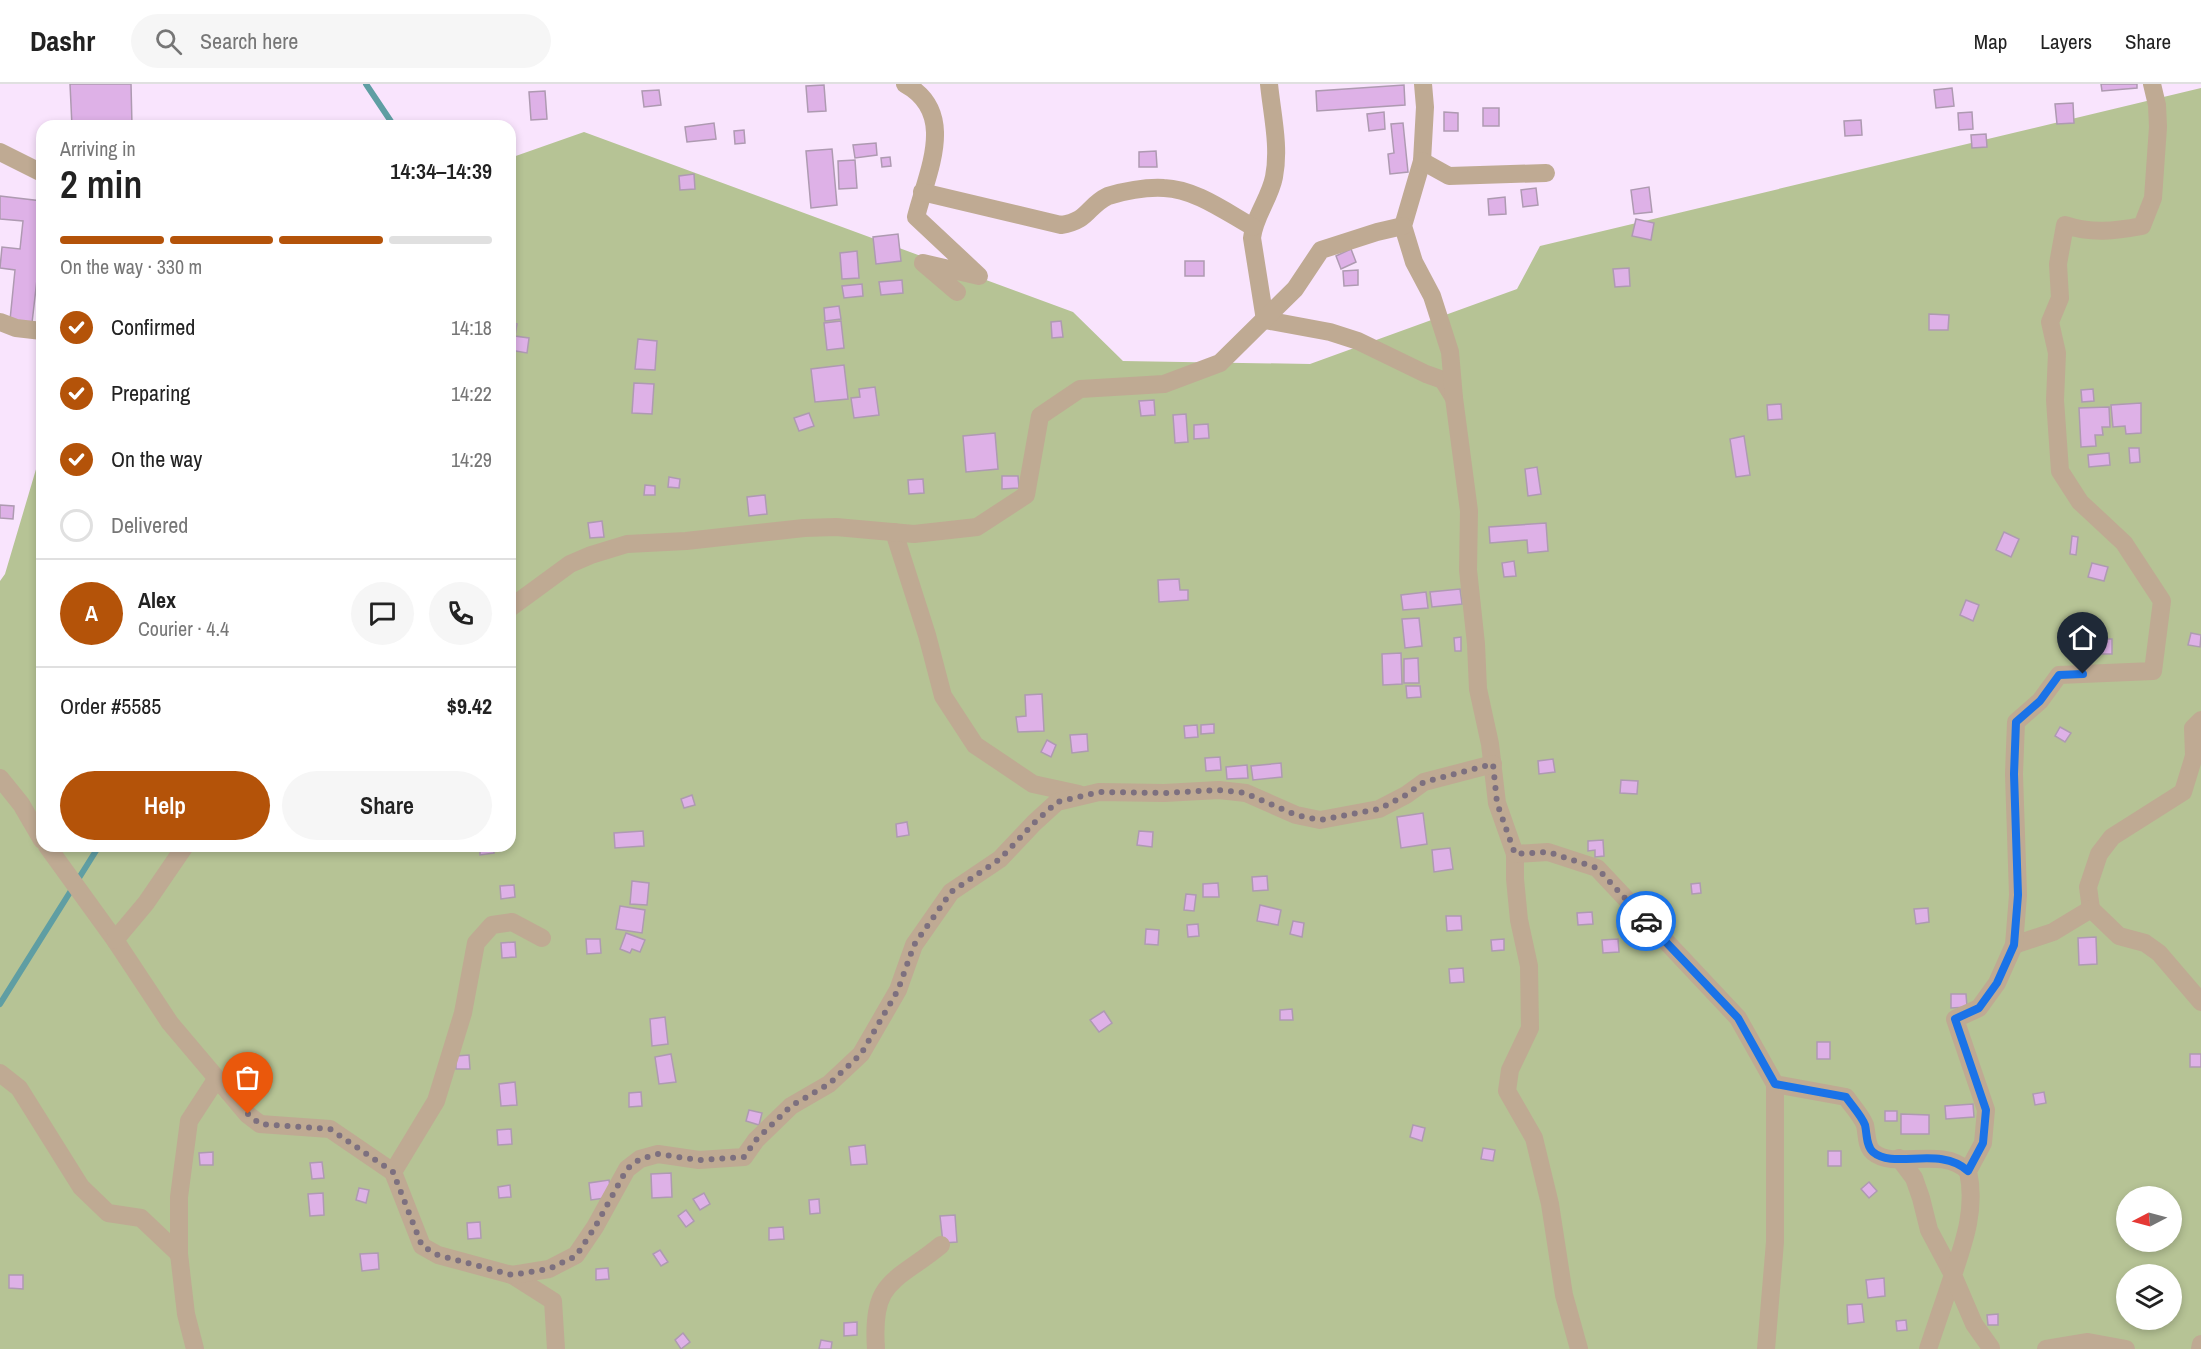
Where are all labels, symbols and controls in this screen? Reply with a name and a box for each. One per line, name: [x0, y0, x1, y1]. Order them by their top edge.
search box: [131, 14, 551, 68]
text: Dashr: [30, 22, 95, 60]
icon: search: [152, 25, 185, 58]
text: Search here: [200, 26, 298, 56]
text: Map: [1974, 27, 2007, 56]
text: Layers: [2040, 27, 2092, 56]
text: Share: [2125, 27, 2171, 56]
text: Arriving in: [60, 135, 136, 162]
text: 14:34–14:39: [390, 156, 492, 186]
text: 2 min: [60, 158, 142, 210]
text: On the way · 330 m: [60, 253, 202, 280]
icon: check: [60, 311, 93, 344]
text: Confirmed: [111, 312, 195, 342]
text: 14:18: [451, 314, 492, 341]
icon: check: [60, 377, 93, 410]
text: Preparing: [111, 378, 190, 408]
text: 14:22: [451, 380, 492, 407]
icon: check: [60, 443, 93, 476]
text: On the way: [111, 444, 202, 474]
text: 14:29: [451, 446, 492, 473]
text: Delivered: [111, 510, 188, 540]
button: chat: [351, 582, 414, 645]
button: phone: [429, 582, 492, 645]
text: Alex: [138, 585, 176, 615]
text: A: [85, 598, 98, 628]
pin: [2057, 612, 2108, 674]
text: Courier · 4.4: [138, 615, 229, 642]
icon: home: [2066, 621, 2099, 654]
text: Order #5585: [60, 691, 161, 721]
text: $9.42: [447, 691, 492, 721]
button: Help: [60, 771, 270, 840]
button: Share: [282, 771, 492, 840]
courier: [1616, 891, 1676, 951]
icon: car: [1630, 905, 1663, 938]
pin: [222, 1052, 273, 1114]
icon: bag: [231, 1061, 264, 1094]
north arrow: [2116, 1186, 2182, 1252]
map controls: [2116, 1186, 2182, 1330]
button: layers: [2116, 1264, 2182, 1330]

